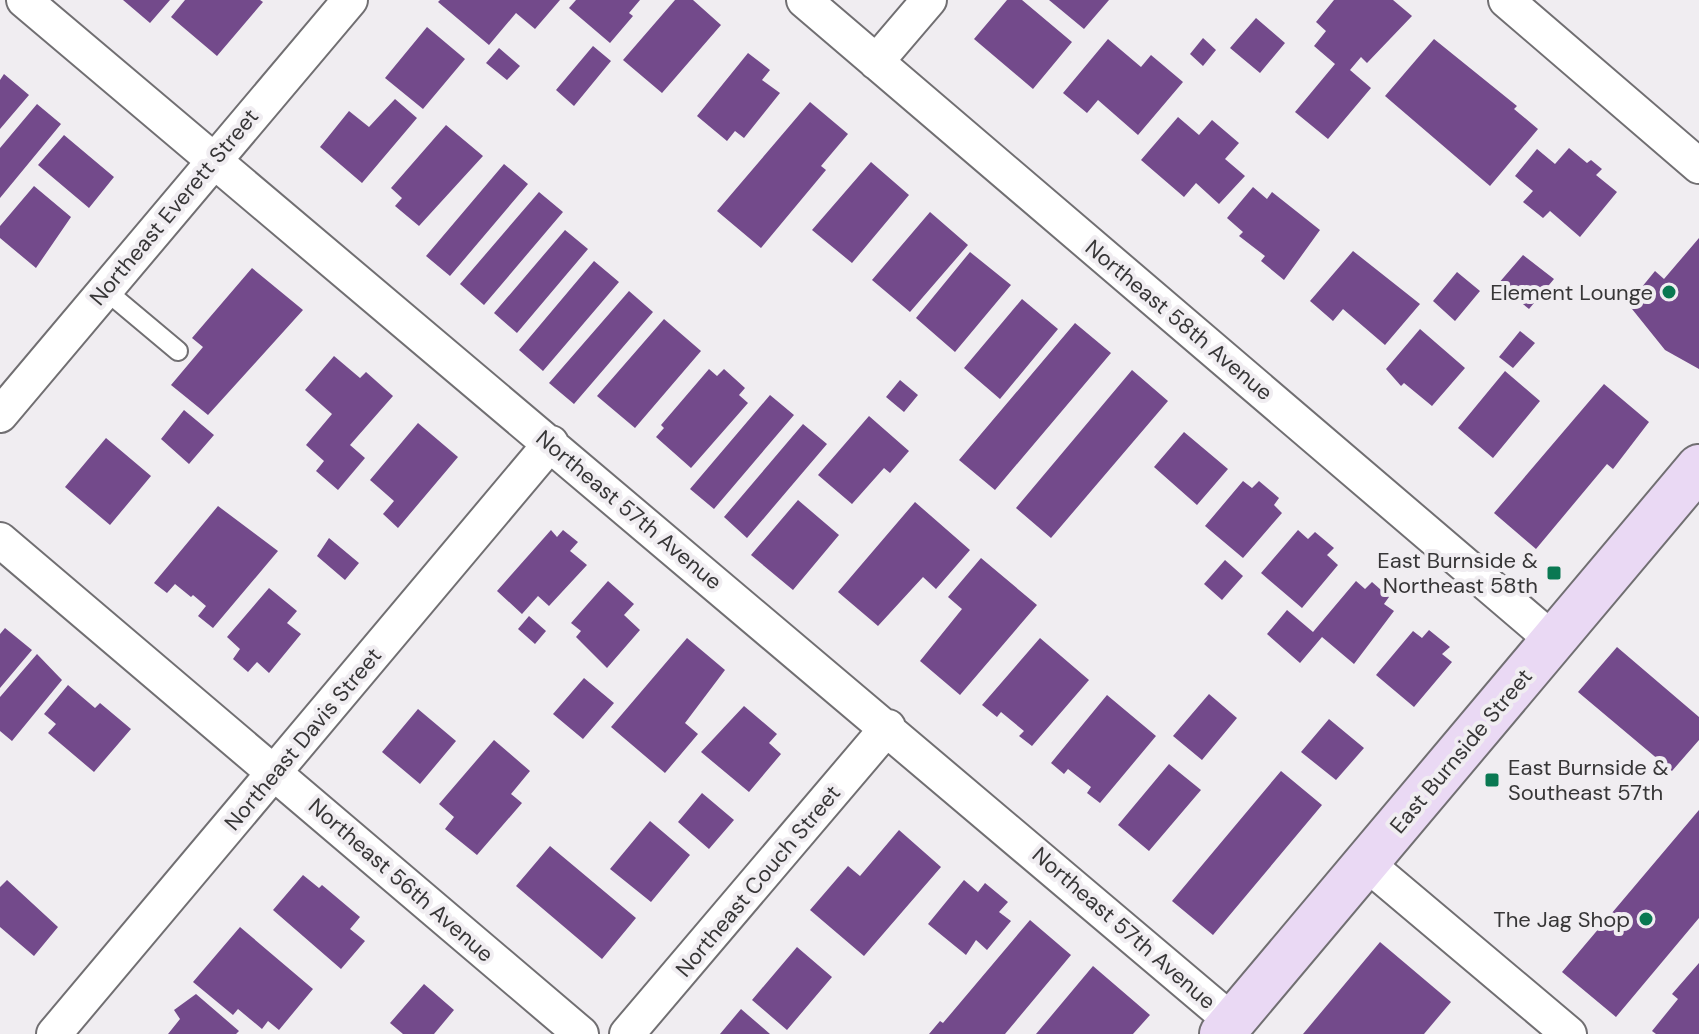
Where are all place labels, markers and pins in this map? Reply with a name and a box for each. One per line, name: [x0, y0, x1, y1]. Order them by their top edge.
place label: Element Lounge: [1490, 278, 1653, 307]
marker: Element Lounge: [1660, 283, 1678, 301]
place label: East Burnside & Northeast 58th: [1377, 546, 1538, 600]
marker: East Burnside & Northeast 58th: [1545, 564, 1563, 582]
place label: East Burnside & Southeast 57th: [1508, 753, 1669, 807]
marker: East Burnside & Southeast 57th: [1483, 771, 1501, 789]
place label: The Jag Shop: [1493, 905, 1630, 934]
marker: The Jag Shop: [1637, 910, 1655, 928]

